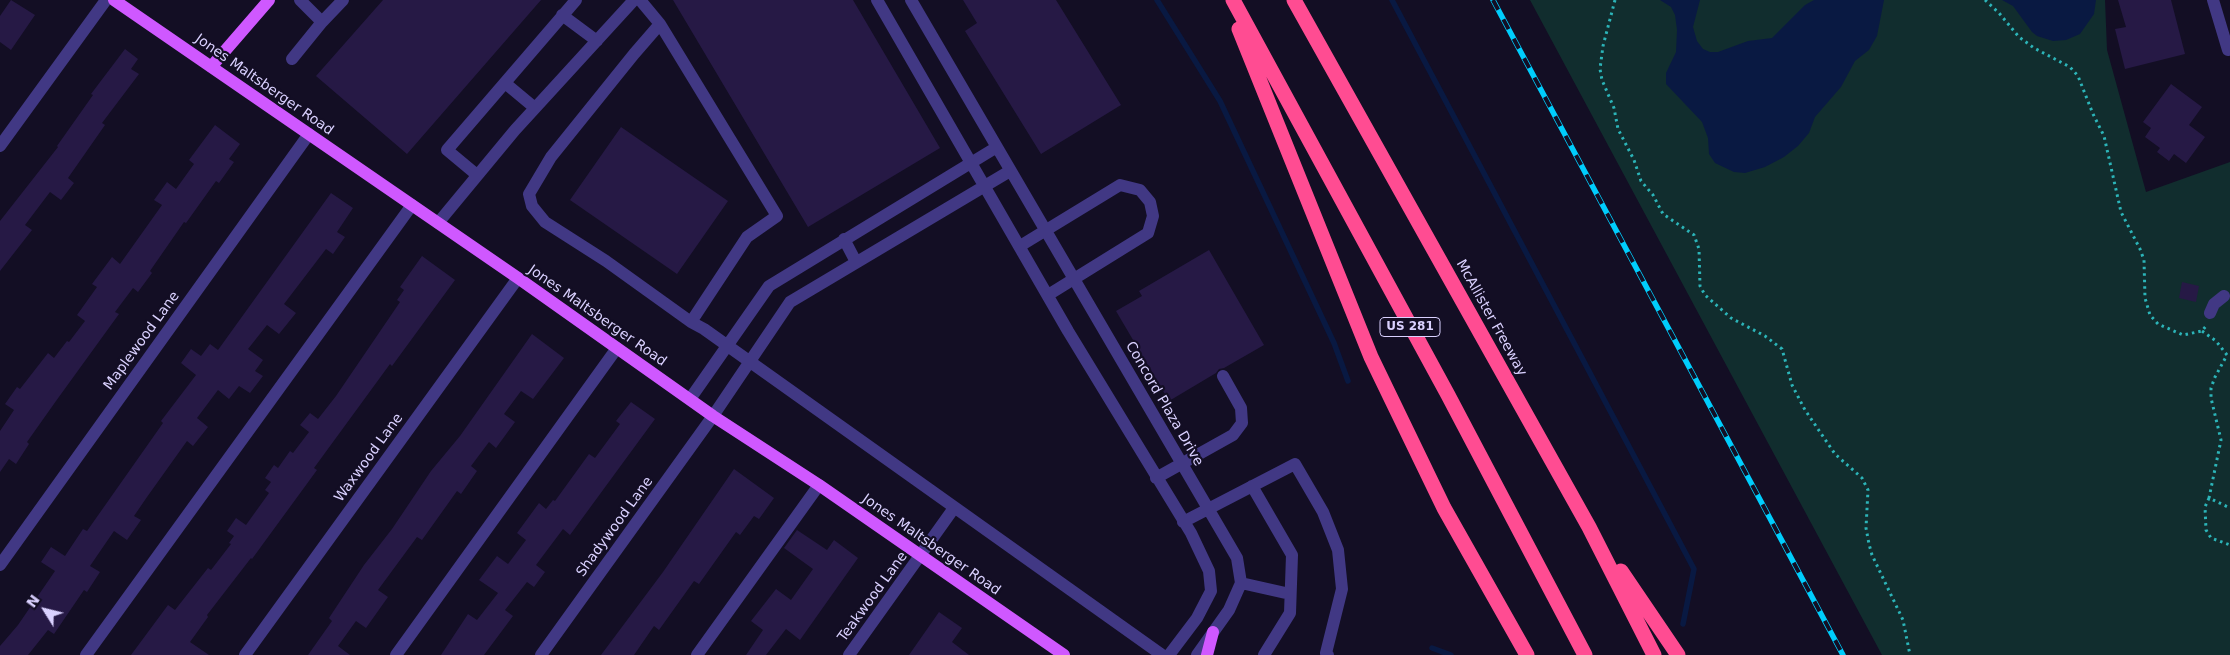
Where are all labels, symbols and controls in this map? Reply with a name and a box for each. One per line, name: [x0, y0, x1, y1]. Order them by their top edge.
street label: Jones Maltsberger Road: [192, 31, 336, 139]
street label: McAllister Freeway: [1452, 257, 1530, 379]
street label: Jones Maltsberger Road: [525, 262, 669, 370]
street label: Maplewood Lane: [101, 288, 183, 394]
road number: US 281: [1380, 318, 1440, 337]
street label: Concord Plaza Drive: [1121, 339, 1207, 469]
street label: Waxwood Lane: [331, 410, 407, 506]
street label: Shadywood Lane: [573, 474, 657, 580]
street label: Jones Maltsberger Road: [859, 491, 1003, 599]
street label: Teakwood Lane: [835, 549, 911, 645]
north arrow: [20, 585, 70, 635]
text: N: [23, 592, 43, 611]

